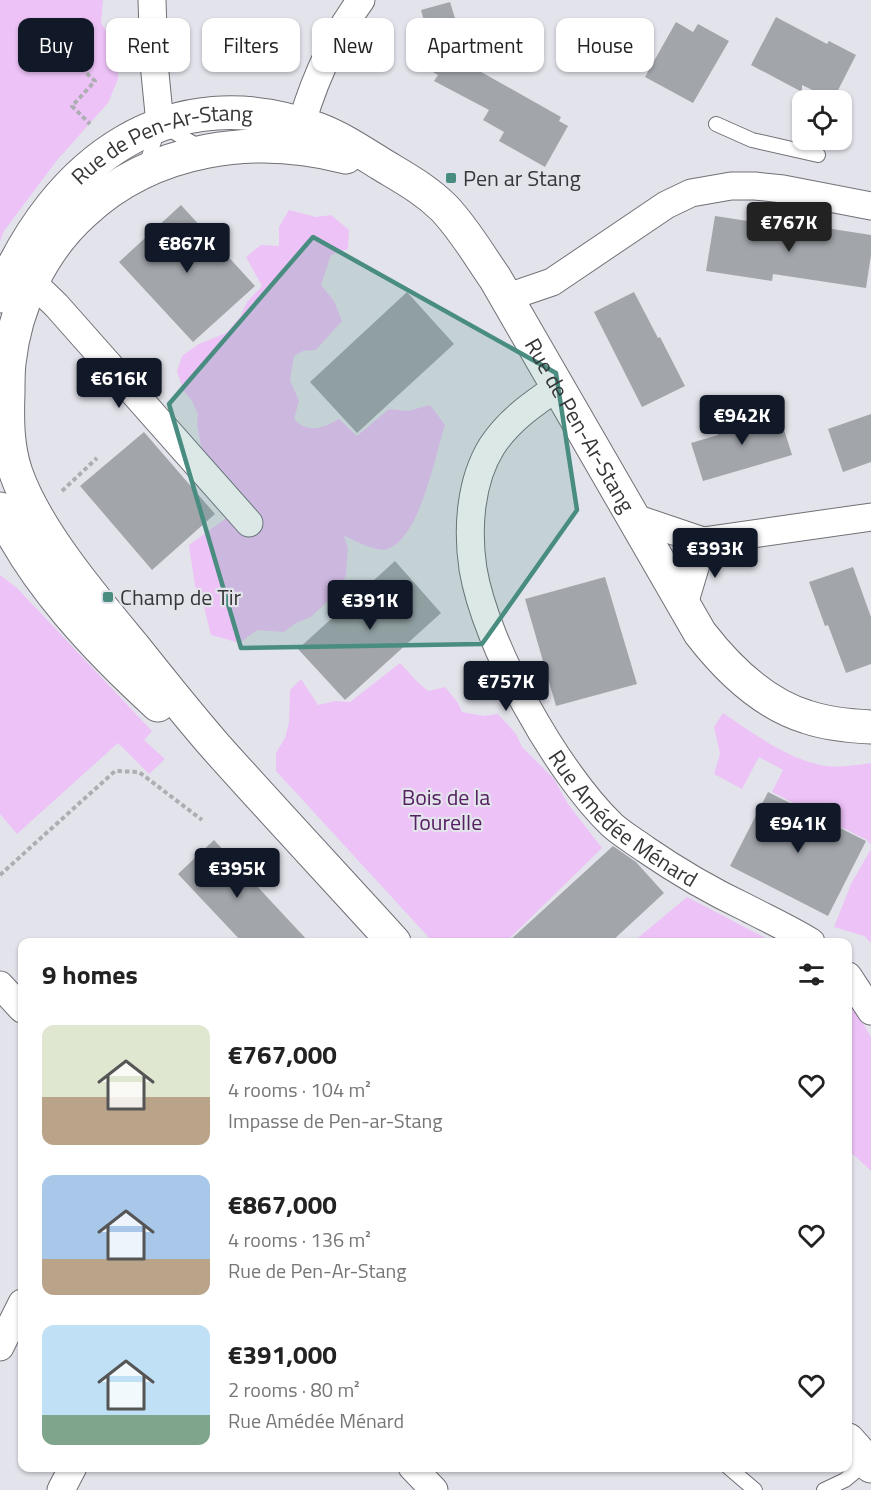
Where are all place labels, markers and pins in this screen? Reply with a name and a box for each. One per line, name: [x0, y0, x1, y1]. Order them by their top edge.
place label: Pen ar Stang: [463, 161, 581, 195]
marker: Pen ar Stang: [444, 171, 458, 185]
pin: €767K: [747, 202, 831, 253]
pin: €867K: [145, 223, 229, 274]
pin: €616K: [77, 358, 161, 409]
pin: €942K: [700, 395, 784, 446]
pin: €393K: [673, 528, 757, 579]
place label: Champ de Tir: [120, 580, 242, 614]
pin: €391K: [328, 580, 412, 631]
marker: Champ de Tir: [101, 590, 115, 604]
pin: €757K: [464, 661, 548, 712]
pin: €941K: [756, 803, 840, 854]
pin: €395K: [195, 848, 279, 899]

